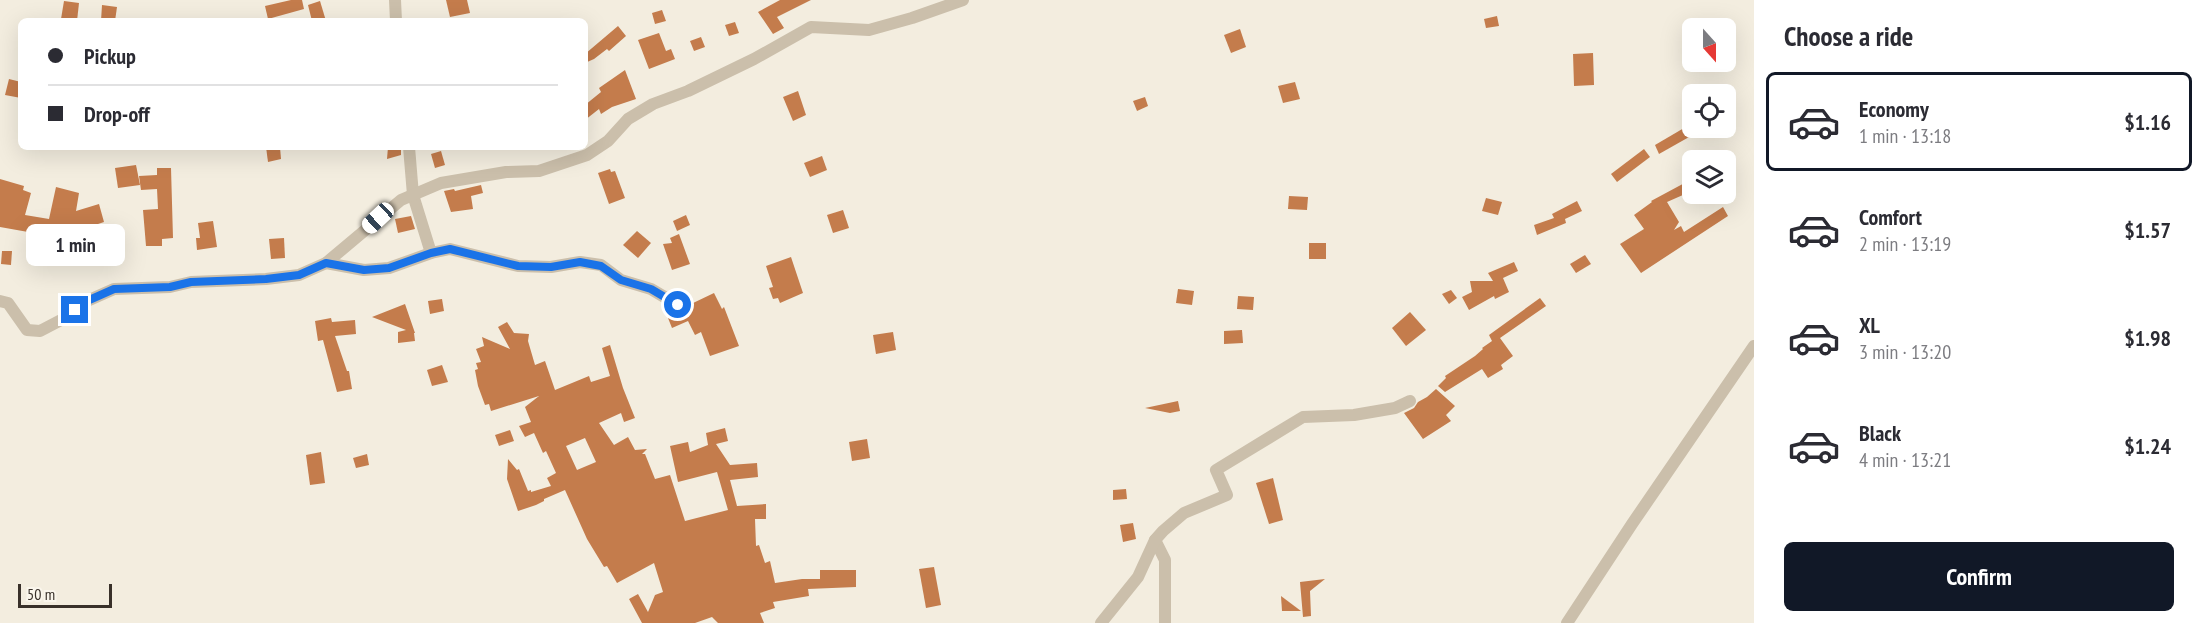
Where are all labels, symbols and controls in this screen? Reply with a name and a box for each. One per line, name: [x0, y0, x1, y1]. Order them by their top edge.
north arrow: [1682, 18, 1736, 72]
map controls: [1682, 18, 1736, 204]
text: Choose a ride: [1784, 19, 1913, 53]
text: Pickup: [84, 42, 136, 70]
button: locate: [1682, 84, 1736, 138]
icon: car: [1787, 95, 1841, 149]
text: Economy: [1859, 95, 1929, 123]
text: Drop-off: [84, 100, 150, 128]
text: $1.16: [2124, 108, 2171, 136]
text: 1 min · 13:18: [1859, 123, 1951, 149]
button: layers: [1682, 150, 1736, 204]
car: [359, 199, 397, 237]
icon: car: [1787, 203, 1841, 257]
text: Comfort: [1859, 203, 1922, 231]
text: $1.57: [2124, 216, 2171, 244]
callout: 1 min: [26, 223, 124, 265]
text: 2 min · 13:19: [1859, 231, 1951, 257]
text: 1 min: [55, 232, 96, 258]
route start: [664, 291, 691, 318]
route end: [61, 296, 88, 323]
icon: car: [1787, 311, 1841, 365]
text: XL: [1859, 311, 1880, 339]
text: $1.98: [2124, 324, 2171, 352]
text: 3 min · 13:20: [1859, 339, 1951, 365]
icon: car: [1787, 419, 1841, 473]
text: Black: [1859, 419, 1901, 447]
text: $1.24: [2124, 432, 2171, 460]
text: 4 min · 13:21: [1859, 447, 1951, 473]
button: Confirm: [1784, 542, 2174, 611]
scale bar: [18, 581, 112, 608]
text: 50 m: [27, 584, 55, 604]

